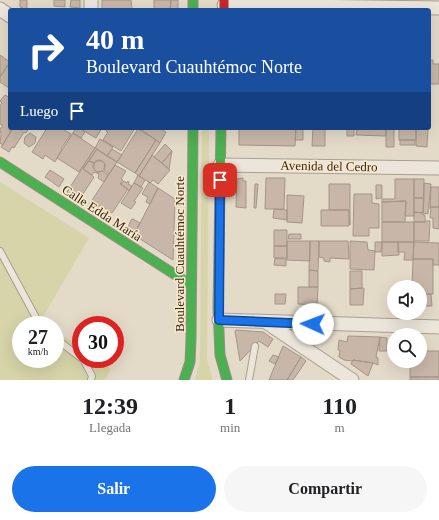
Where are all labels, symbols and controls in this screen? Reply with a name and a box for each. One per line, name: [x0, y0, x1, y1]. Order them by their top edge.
icon: right: [20, 24, 72, 76]
text: 40 m: [86, 24, 144, 55]
text: Boulevard Cuauhtémoc Norte: [86, 57, 302, 77]
icon: arrive: [66, 100, 88, 122]
text: Luego: [20, 103, 58, 119]
street label: Avenida del Cedro: [280, 158, 378, 174]
pin: [203, 163, 237, 197]
icon: arrive: [209, 169, 231, 191]
street label: Boulevard Cuauhtémoc Norte: [172, 176, 187, 332]
street label: Calle Edda María: [59, 182, 145, 244]
map controls: [387, 280, 427, 368]
button: sound: [387, 280, 427, 320]
position arrow: [292, 303, 334, 345]
speed limit sign: 30: [72, 316, 124, 368]
text: 27: [28, 326, 48, 348]
button: search: [387, 328, 427, 368]
text: km/h: [28, 346, 48, 357]
text: 12:39: [82, 393, 138, 419]
text: 1: [224, 393, 236, 419]
text: 110: [322, 393, 357, 419]
text: Llegada: [89, 420, 131, 435]
text: min: [220, 420, 240, 435]
text: m: [335, 420, 345, 435]
button: Salir: [12, 466, 216, 512]
button: Compartir: [224, 466, 427, 512]

